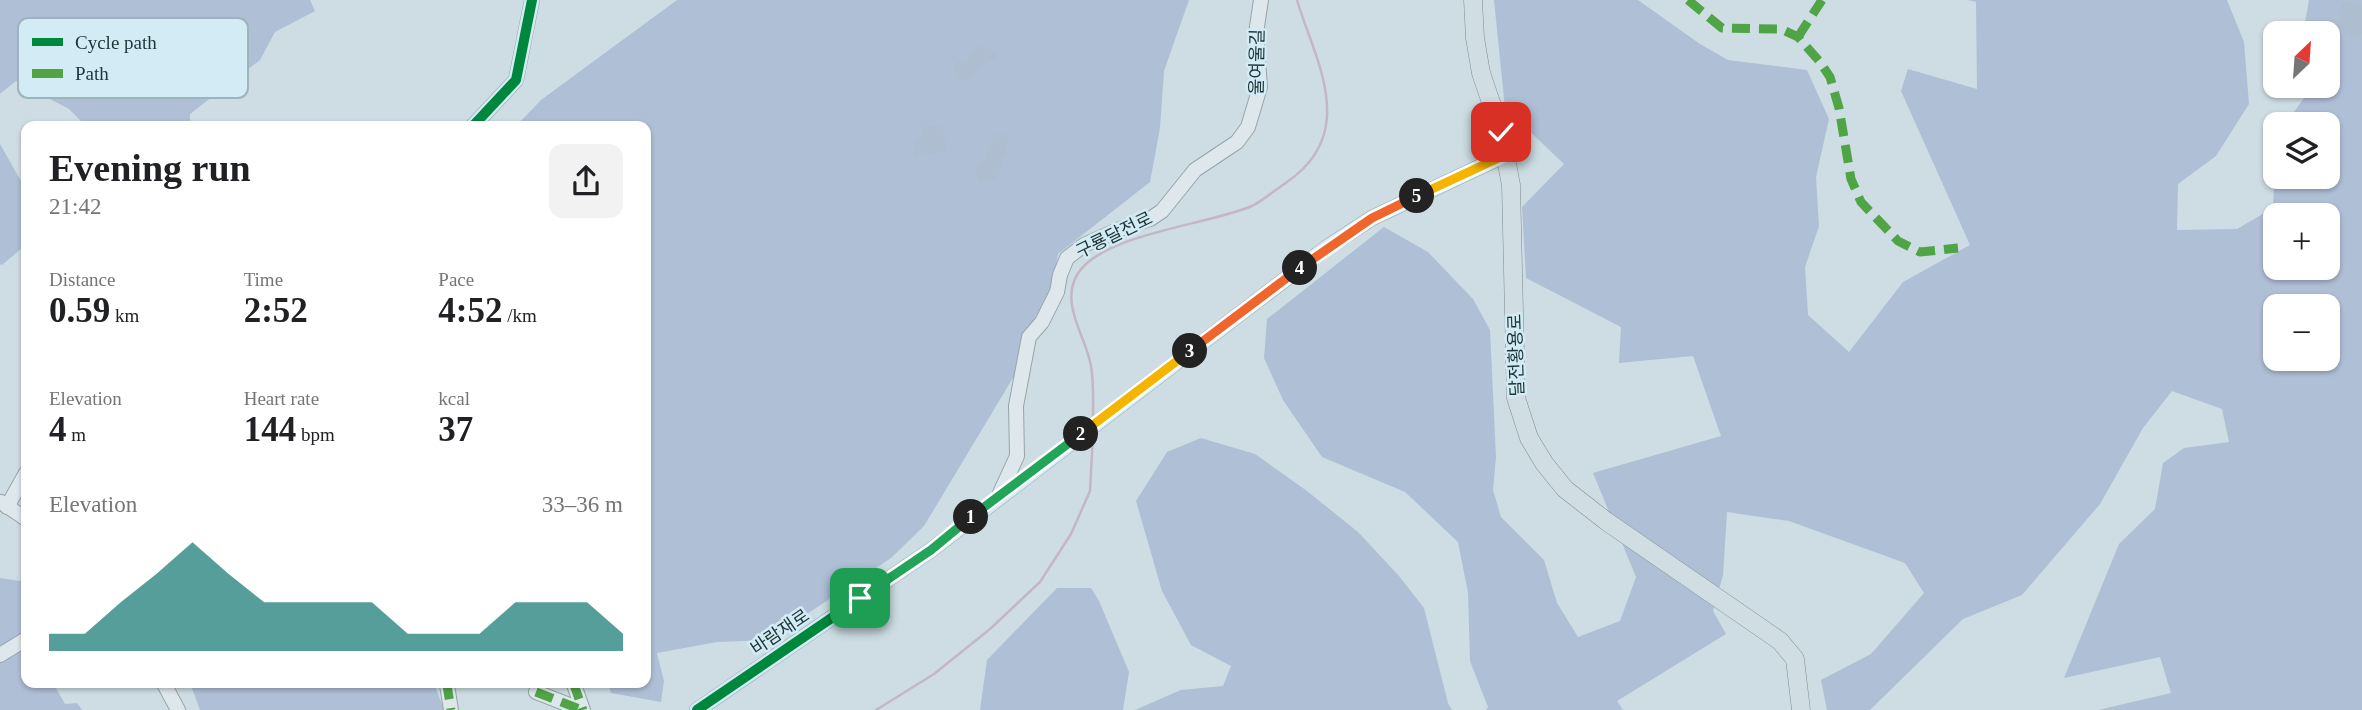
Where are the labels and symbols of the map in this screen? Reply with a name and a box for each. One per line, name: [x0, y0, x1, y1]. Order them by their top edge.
legend: [18, 18, 248, 98]
north arrow: [2263, 21, 2340, 98]
street label: 울여울길: [1246, 29, 1268, 95]
text: Cycle path: [75, 32, 157, 53]
text: Path: [75, 63, 109, 84]
pin: [1471, 102, 1531, 162]
pin: 5: [1400, 178, 1434, 214]
street label: 구룡달전로: [1072, 208, 1156, 262]
pin: 4: [1282, 250, 1318, 286]
street label: 달전황용로: [1505, 313, 1527, 397]
pin: 3: [1172, 334, 1208, 368]
pin: 2: [1064, 416, 1098, 452]
pin: 1: [954, 500, 988, 534]
pin: [830, 568, 890, 628]
street label: 바람재로: [747, 605, 813, 659]

